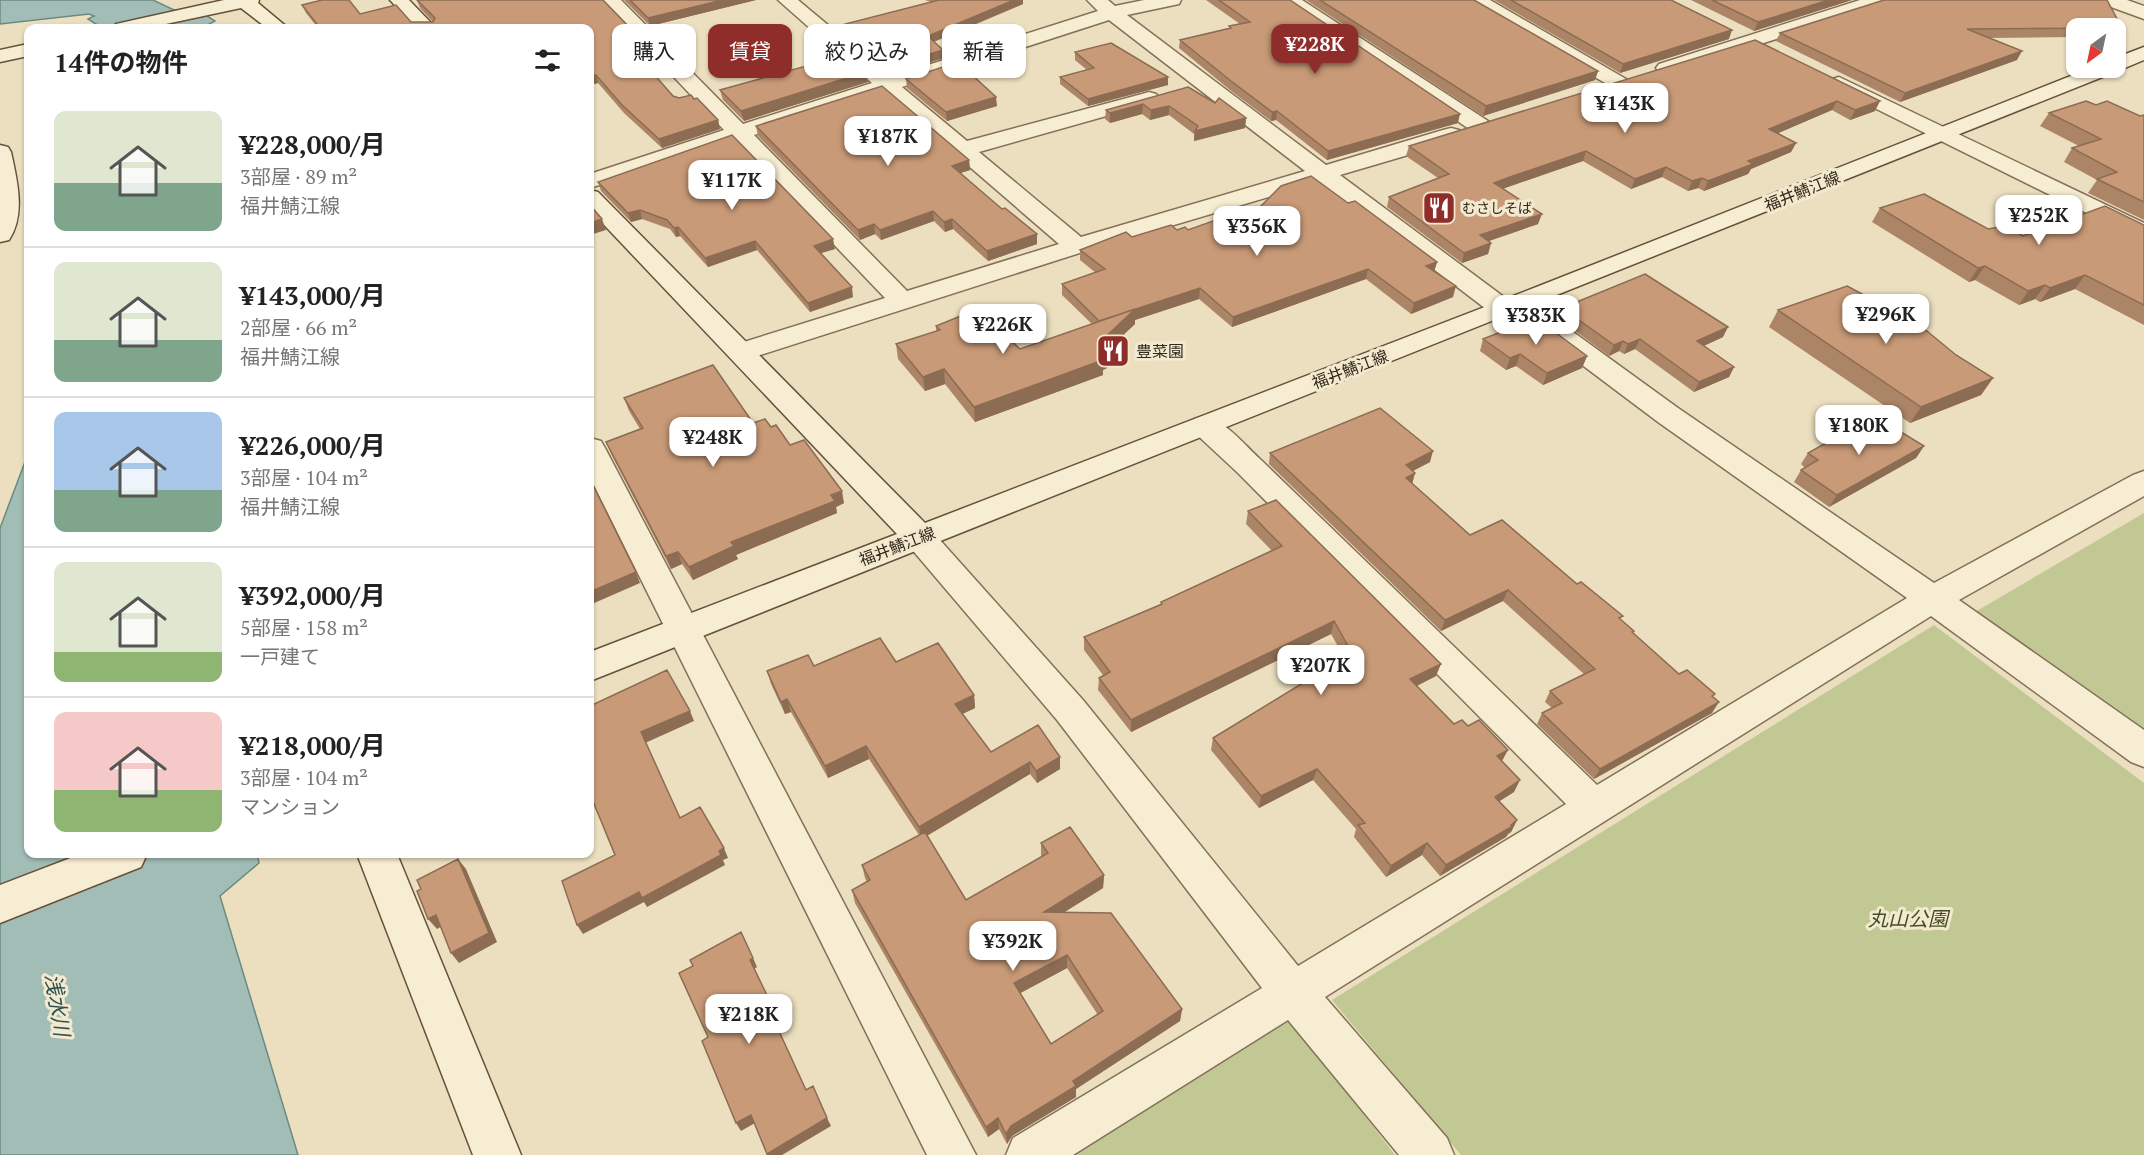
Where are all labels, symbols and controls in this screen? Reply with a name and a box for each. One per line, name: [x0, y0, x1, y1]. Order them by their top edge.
north arrow: [2066, 18, 2126, 78]
map controls: [2066, 18, 2126, 78]
chip: 購入: [612, 24, 696, 78]
chip: 賃貸: [708, 24, 792, 78]
chip: 絞り込み: [804, 24, 930, 78]
chip: 新着: [942, 24, 1026, 78]
pin: ¥228K: [1273, 24, 1357, 75]
text: ¥228K: [1285, 30, 1345, 57]
icon: filters: [531, 44, 564, 77]
text: 14件の物件: [54, 45, 187, 79]
pin: ¥143K: [1583, 83, 1667, 134]
text: ¥143K: [1595, 89, 1655, 116]
pin: ¥187K: [846, 116, 930, 167]
text: ¥187K: [858, 122, 918, 149]
text: ¥228,000/月: [240, 127, 386, 161]
icon: home: [102, 135, 174, 207]
pin: ¥117K: [690, 160, 774, 211]
text: 3部屋 · 89 m²: [240, 163, 357, 190]
text: ¥117K: [702, 166, 762, 193]
street label: 福井鯖江線: [1761, 166, 1843, 216]
restaurant icon: むさしそば: [1421, 190, 1457, 226]
text: 福井鯖江線: [240, 192, 340, 219]
pin: ¥252K: [1997, 195, 2081, 246]
place label: むさしそば: [1462, 198, 1532, 217]
text: ¥252K: [2009, 201, 2069, 228]
pin: ¥356K: [1215, 206, 1299, 257]
text: ¥356K: [1227, 212, 1287, 239]
text: ¥143,000/月: [240, 278, 386, 312]
icon: home: [102, 286, 174, 358]
pin: ¥296K: [1844, 294, 1928, 345]
pin: ¥383K: [1494, 295, 1578, 346]
text: ¥296K: [1856, 300, 1916, 327]
text: ¥383K: [1506, 301, 1566, 328]
pin: ¥226K: [961, 304, 1045, 355]
text: ¥226K: [973, 310, 1033, 337]
text: 2部屋 · 66 m²: [240, 314, 357, 341]
restaurant icon: 豊菜園: [1095, 333, 1131, 369]
place label: 豊菜園: [1136, 340, 1184, 362]
text: 福井鯖江線: [240, 343, 340, 370]
street label: 福井鯖江線: [1309, 344, 1391, 394]
pin: ¥180K: [1817, 405, 1901, 456]
text: ¥180K: [1829, 411, 1889, 438]
pin: ¥248K: [671, 417, 755, 468]
text: ¥248K: [683, 423, 743, 450]
text: ¥226,000/月: [240, 428, 386, 462]
icon: home: [102, 436, 174, 508]
text: 3部屋 · 104 m²: [240, 464, 368, 491]
text: 福井鯖江線: [240, 493, 340, 520]
street label: 福井鯖江線: [856, 521, 938, 571]
text: ¥392,000/月: [240, 578, 386, 612]
icon: home: [102, 586, 174, 658]
text: 5部屋 · 158 m²: [240, 614, 368, 641]
text: 一戸建て: [240, 643, 320, 670]
pin: ¥207K: [1279, 645, 1363, 696]
text: ¥207K: [1291, 651, 1351, 678]
text: ¥218,000/月: [240, 728, 386, 762]
icon: home: [102, 736, 174, 808]
text: 3部屋 · 104 m²: [240, 764, 368, 791]
text: マンション: [240, 793, 340, 820]
park label: 丸山公園: [1868, 905, 1951, 932]
pin: ¥392K: [971, 921, 1055, 972]
text: ¥392K: [983, 927, 1043, 954]
water label: 浅水川: [39, 972, 77, 1040]
pin: ¥218K: [707, 994, 791, 1045]
text: ¥218K: [719, 1000, 779, 1027]

